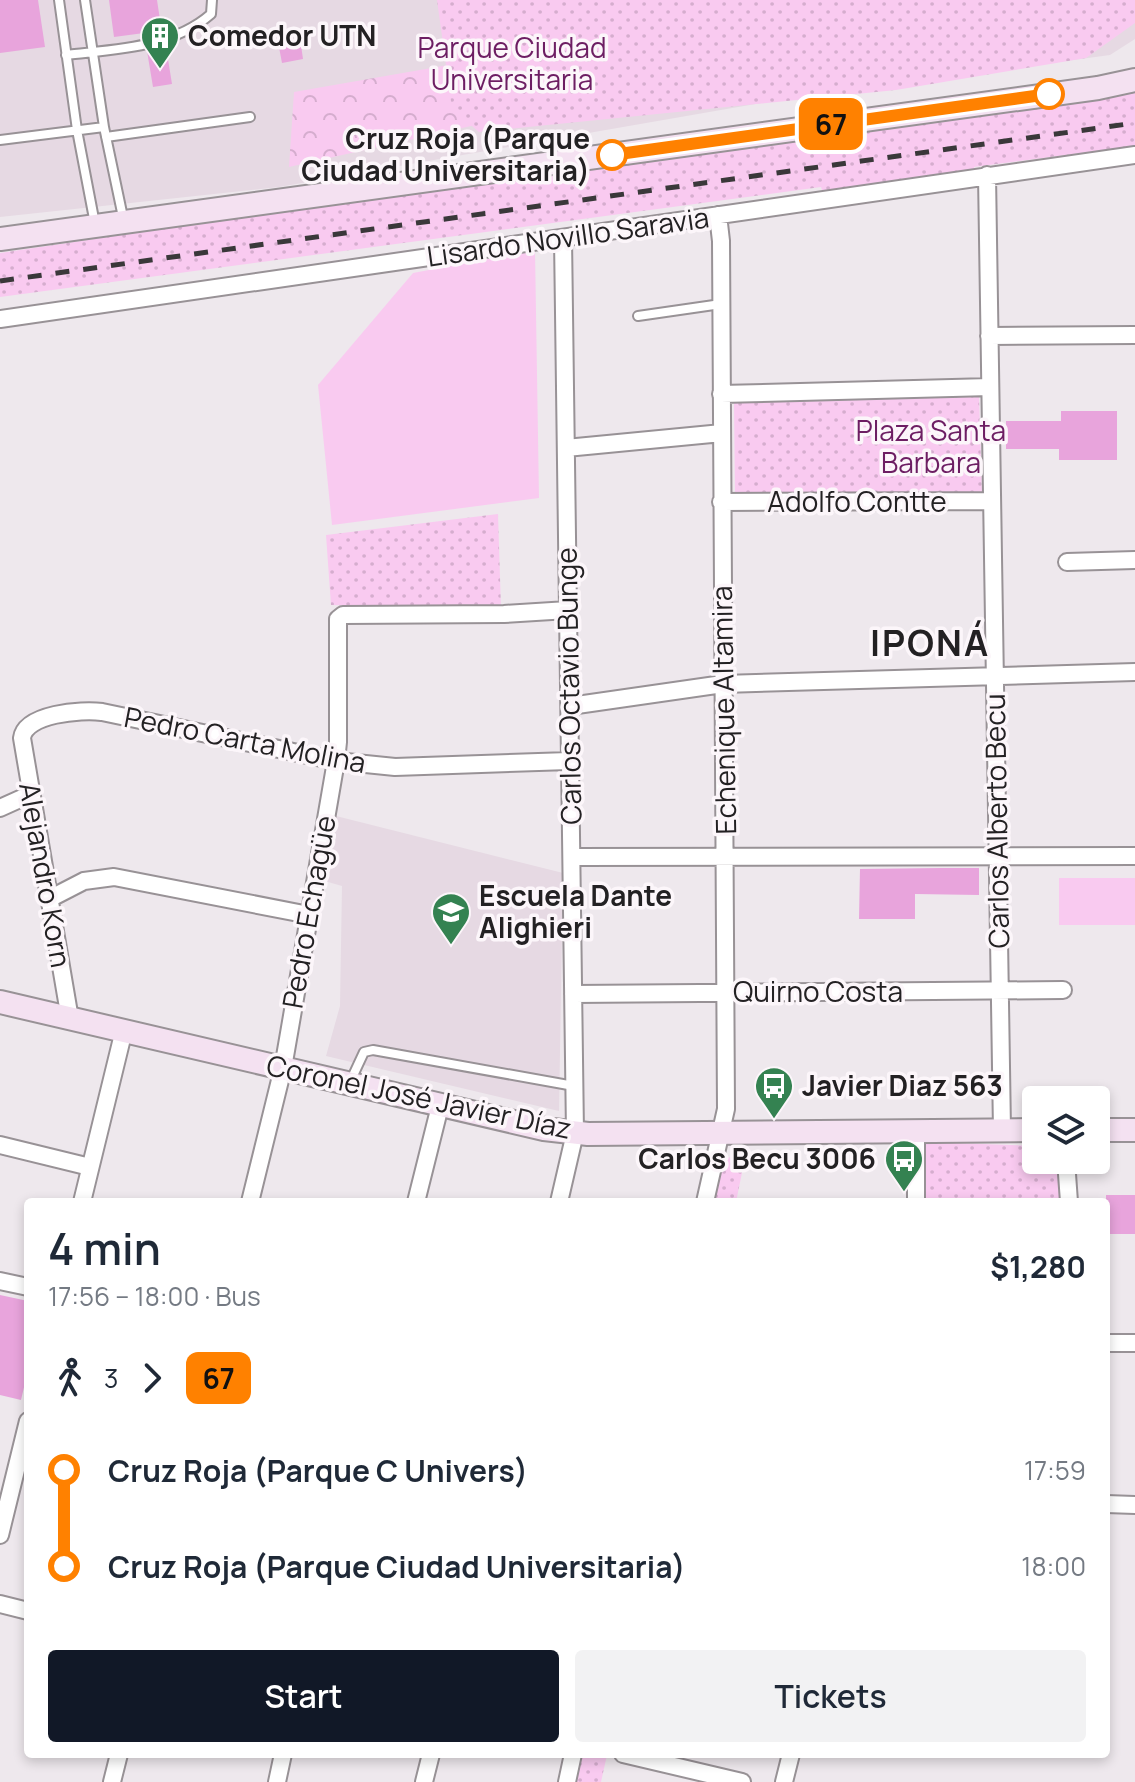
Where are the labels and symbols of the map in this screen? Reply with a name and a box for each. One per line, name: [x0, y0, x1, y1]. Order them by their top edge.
building icon: Comedor UTN: [139, 15, 181, 70]
place label: Comedor UTN: [188, 16, 376, 54]
park label: Parque Ciudad Universitaria: [417, 28, 607, 98]
unlabelled marker: [1034, 79, 1064, 109]
line badge: 67: [795, 98, 867, 150]
place label: Cruz Roja (Parque Ciudad Universitaria): [301, 119, 590, 189]
marker: Cruz Roja (Parque Ciudad Universitaria): [597, 140, 627, 170]
street label: Lisardo Novillo Saravia: [424, 197, 711, 275]
park label: Plaza Santa Barbara: [856, 411, 1006, 481]
street label: Adolfo Contte: [767, 482, 947, 520]
street label: Carlos Octavio Bunge: [547, 547, 589, 825]
street label: Echenique Altamira: [702, 585, 744, 835]
district label: IPONÁ: [870, 618, 990, 667]
street label: Carlos Alberto Becu: [975, 693, 1017, 949]
street label: Pedro Carta Molina: [121, 697, 369, 781]
street label: Alejandro Korn: [11, 779, 81, 970]
street label: Pedro Echagüe: [272, 813, 344, 1011]
place label: Escuela Dante Alighieri: [479, 876, 672, 946]
school or university icon: Escuela Dante Alighieri: [430, 891, 472, 946]
street label: Quirno Costa: [733, 972, 903, 1010]
street label: Coronel José Javier Díaz: [263, 1045, 575, 1147]
bus stop icon: Javier Diaz 563: [753, 1065, 795, 1120]
place label: Javier Diaz 563: [802, 1066, 1003, 1104]
bus stop icon: Carlos Becu 3006: [883, 1138, 925, 1193]
place label: Carlos Becu 3006: [638, 1139, 876, 1177]

